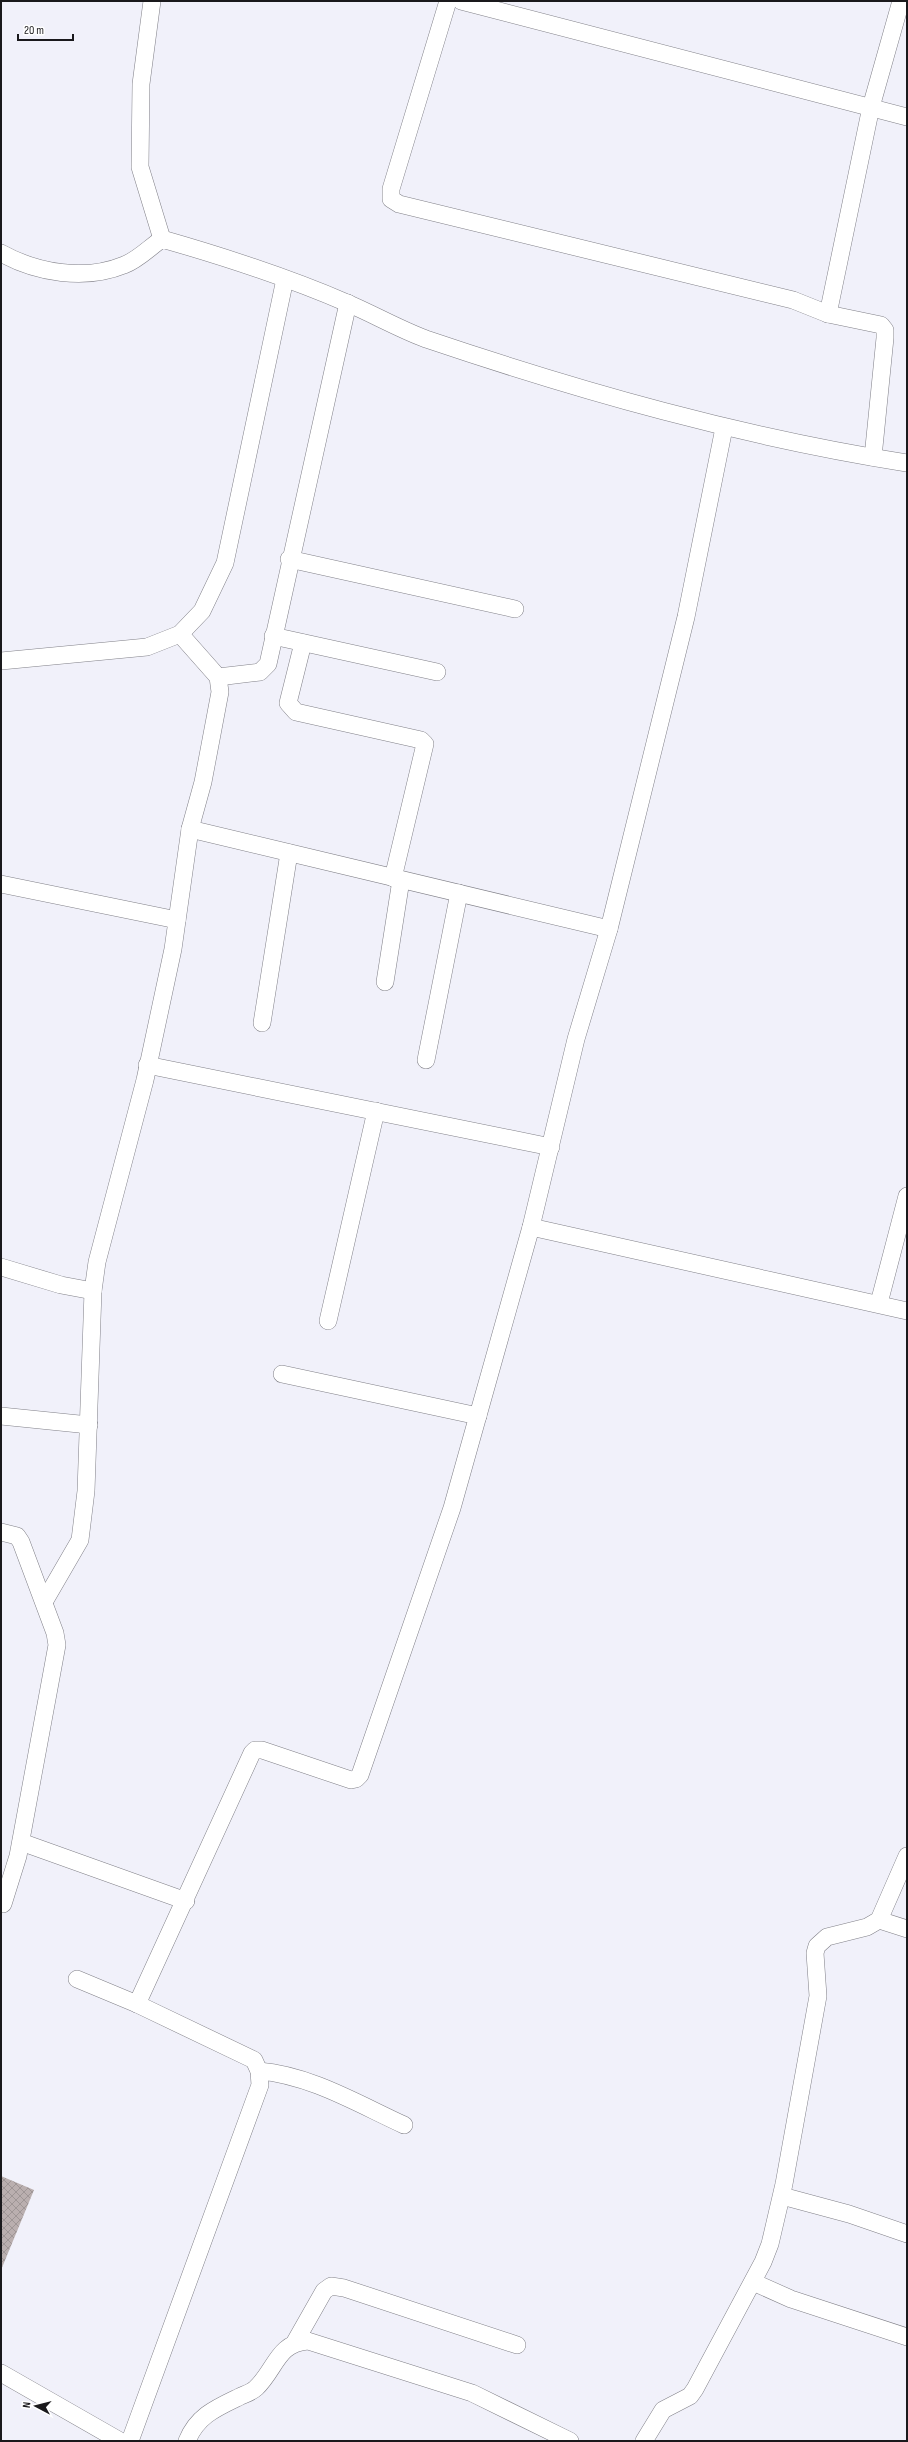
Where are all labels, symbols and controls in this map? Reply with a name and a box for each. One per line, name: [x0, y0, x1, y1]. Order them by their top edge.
scale bar: [18, 16, 73, 42]
text: 20 m: [24, 23, 44, 38]
north arrow: [16, 2386, 56, 2426]
text: N: [20, 2401, 33, 2409]

